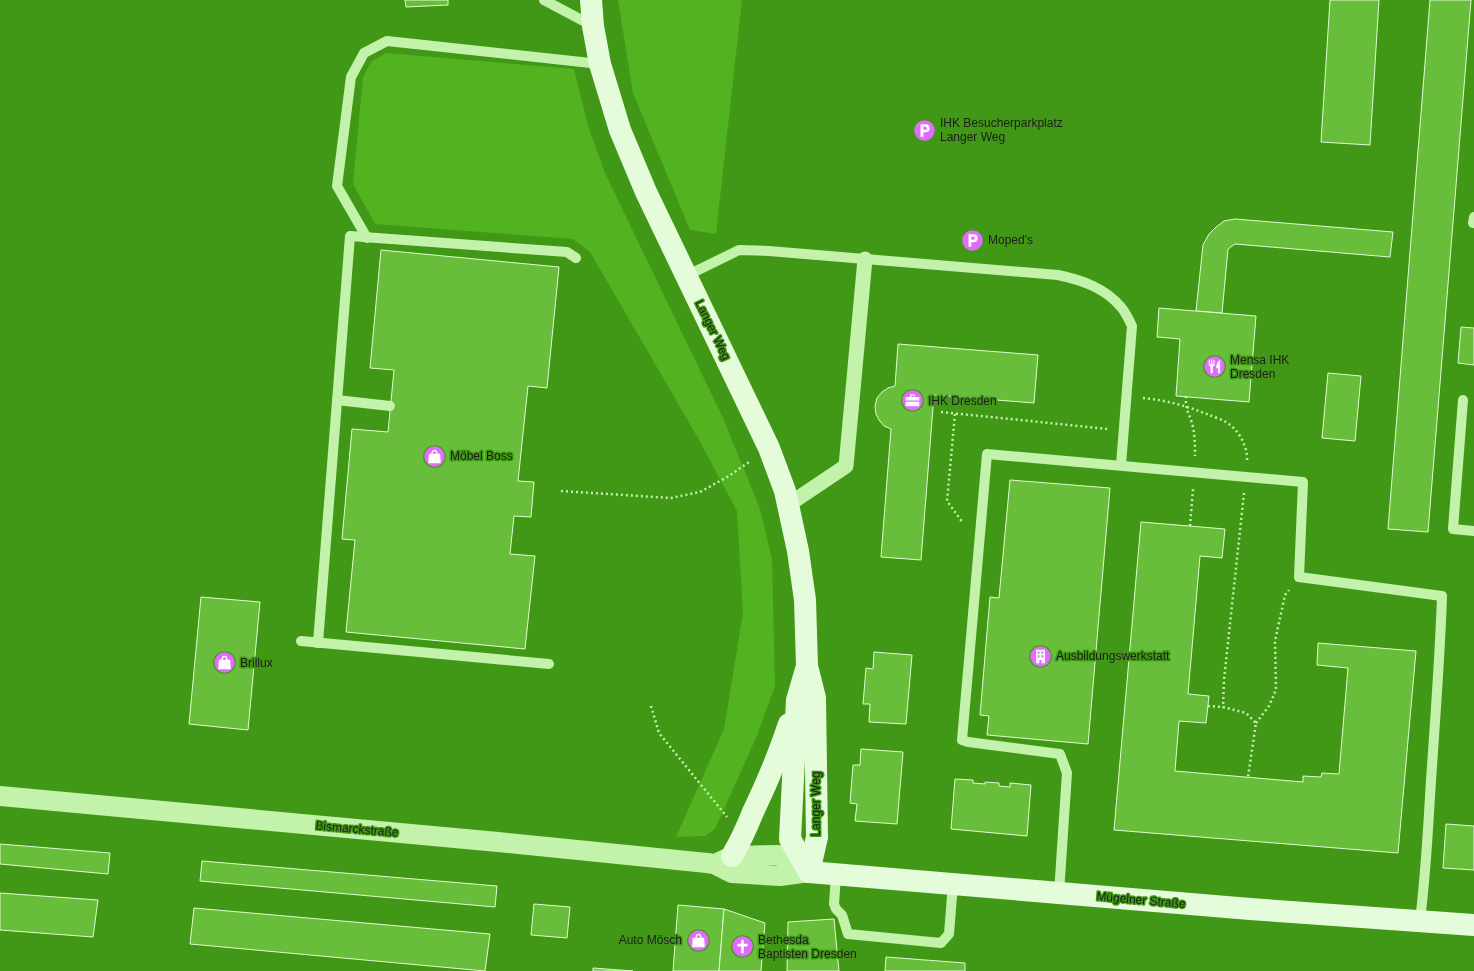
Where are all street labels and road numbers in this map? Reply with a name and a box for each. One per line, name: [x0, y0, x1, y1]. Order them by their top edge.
street label: Langer Weg: [692, 298, 734, 362]
street label: Langer Weg: [809, 771, 823, 837]
street label: Bismarckstraße: [315, 818, 399, 840]
street label: Mügelner Straße: [1096, 889, 1186, 911]

